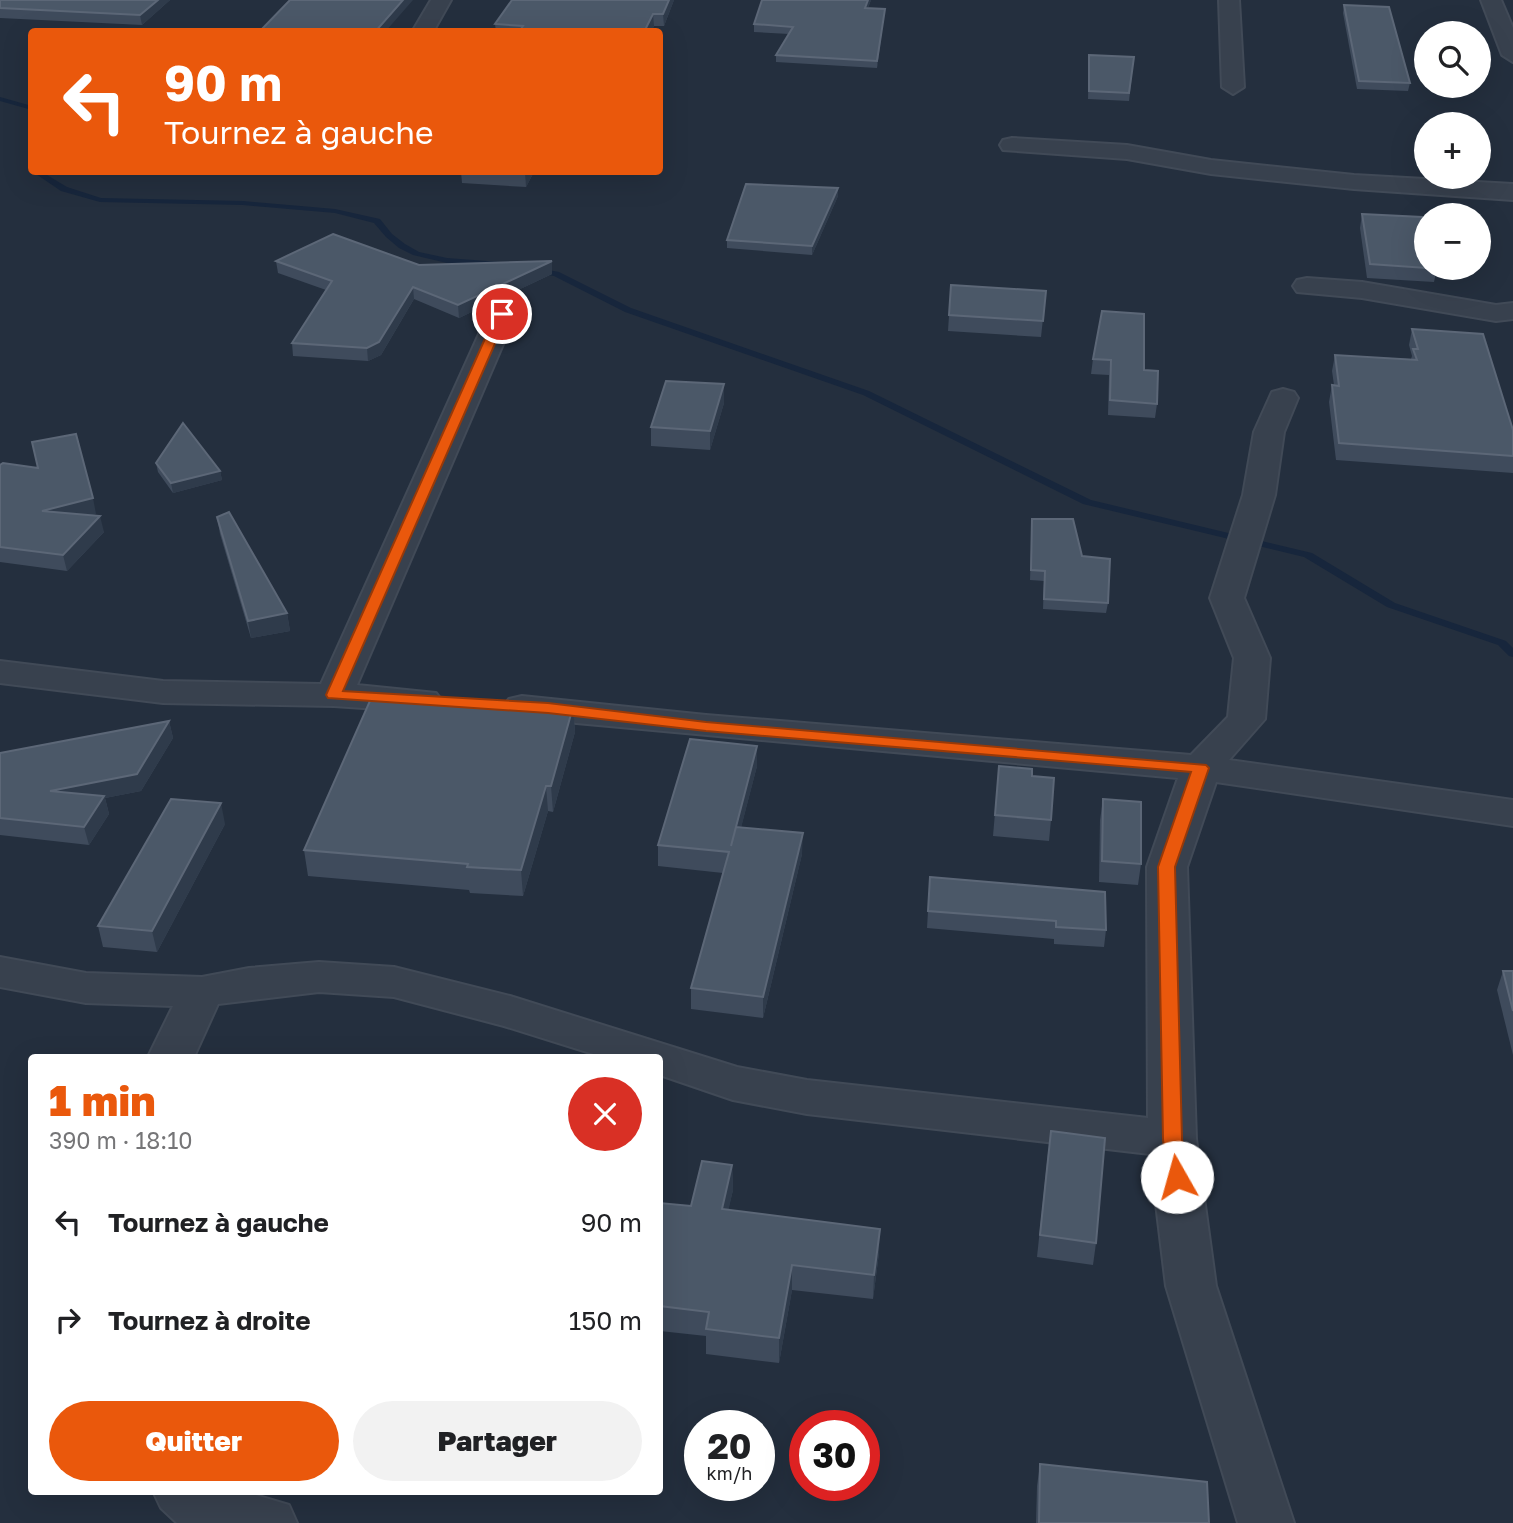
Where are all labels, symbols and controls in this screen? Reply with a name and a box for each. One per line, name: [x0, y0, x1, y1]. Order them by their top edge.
map controls: [1414, 21, 1491, 280]
button: search: [1414, 21, 1491, 98]
text: 90 m: [164, 53, 282, 112]
icon: left: [49, 56, 140, 147]
button: +: [1414, 112, 1491, 189]
text: Tournez à gauche: [164, 113, 433, 151]
button: −: [1414, 203, 1491, 280]
pin: [472, 284, 532, 344]
icon: arrive: [483, 295, 521, 333]
text: 1 min: [49, 1075, 156, 1125]
button: close: [568, 1077, 642, 1151]
text: 390 m · 18:10: [49, 1126, 193, 1154]
position arrow: [1140, 1140, 1214, 1214]
icon: left: [49, 1203, 87, 1241]
text: Tournez à gauche: [108, 1207, 329, 1238]
text: 90 m: [581, 1207, 642, 1238]
icon: right: [49, 1301, 87, 1339]
text: Tournez à droite: [108, 1305, 311, 1336]
text: 150 m: [569, 1305, 642, 1336]
button: Quitter: [49, 1401, 339, 1481]
button: Partager: [353, 1401, 642, 1481]
speed limit sign: 30: [789, 1410, 880, 1501]
text: 20: [707, 1425, 752, 1467]
text: km/h: [707, 1462, 752, 1484]

